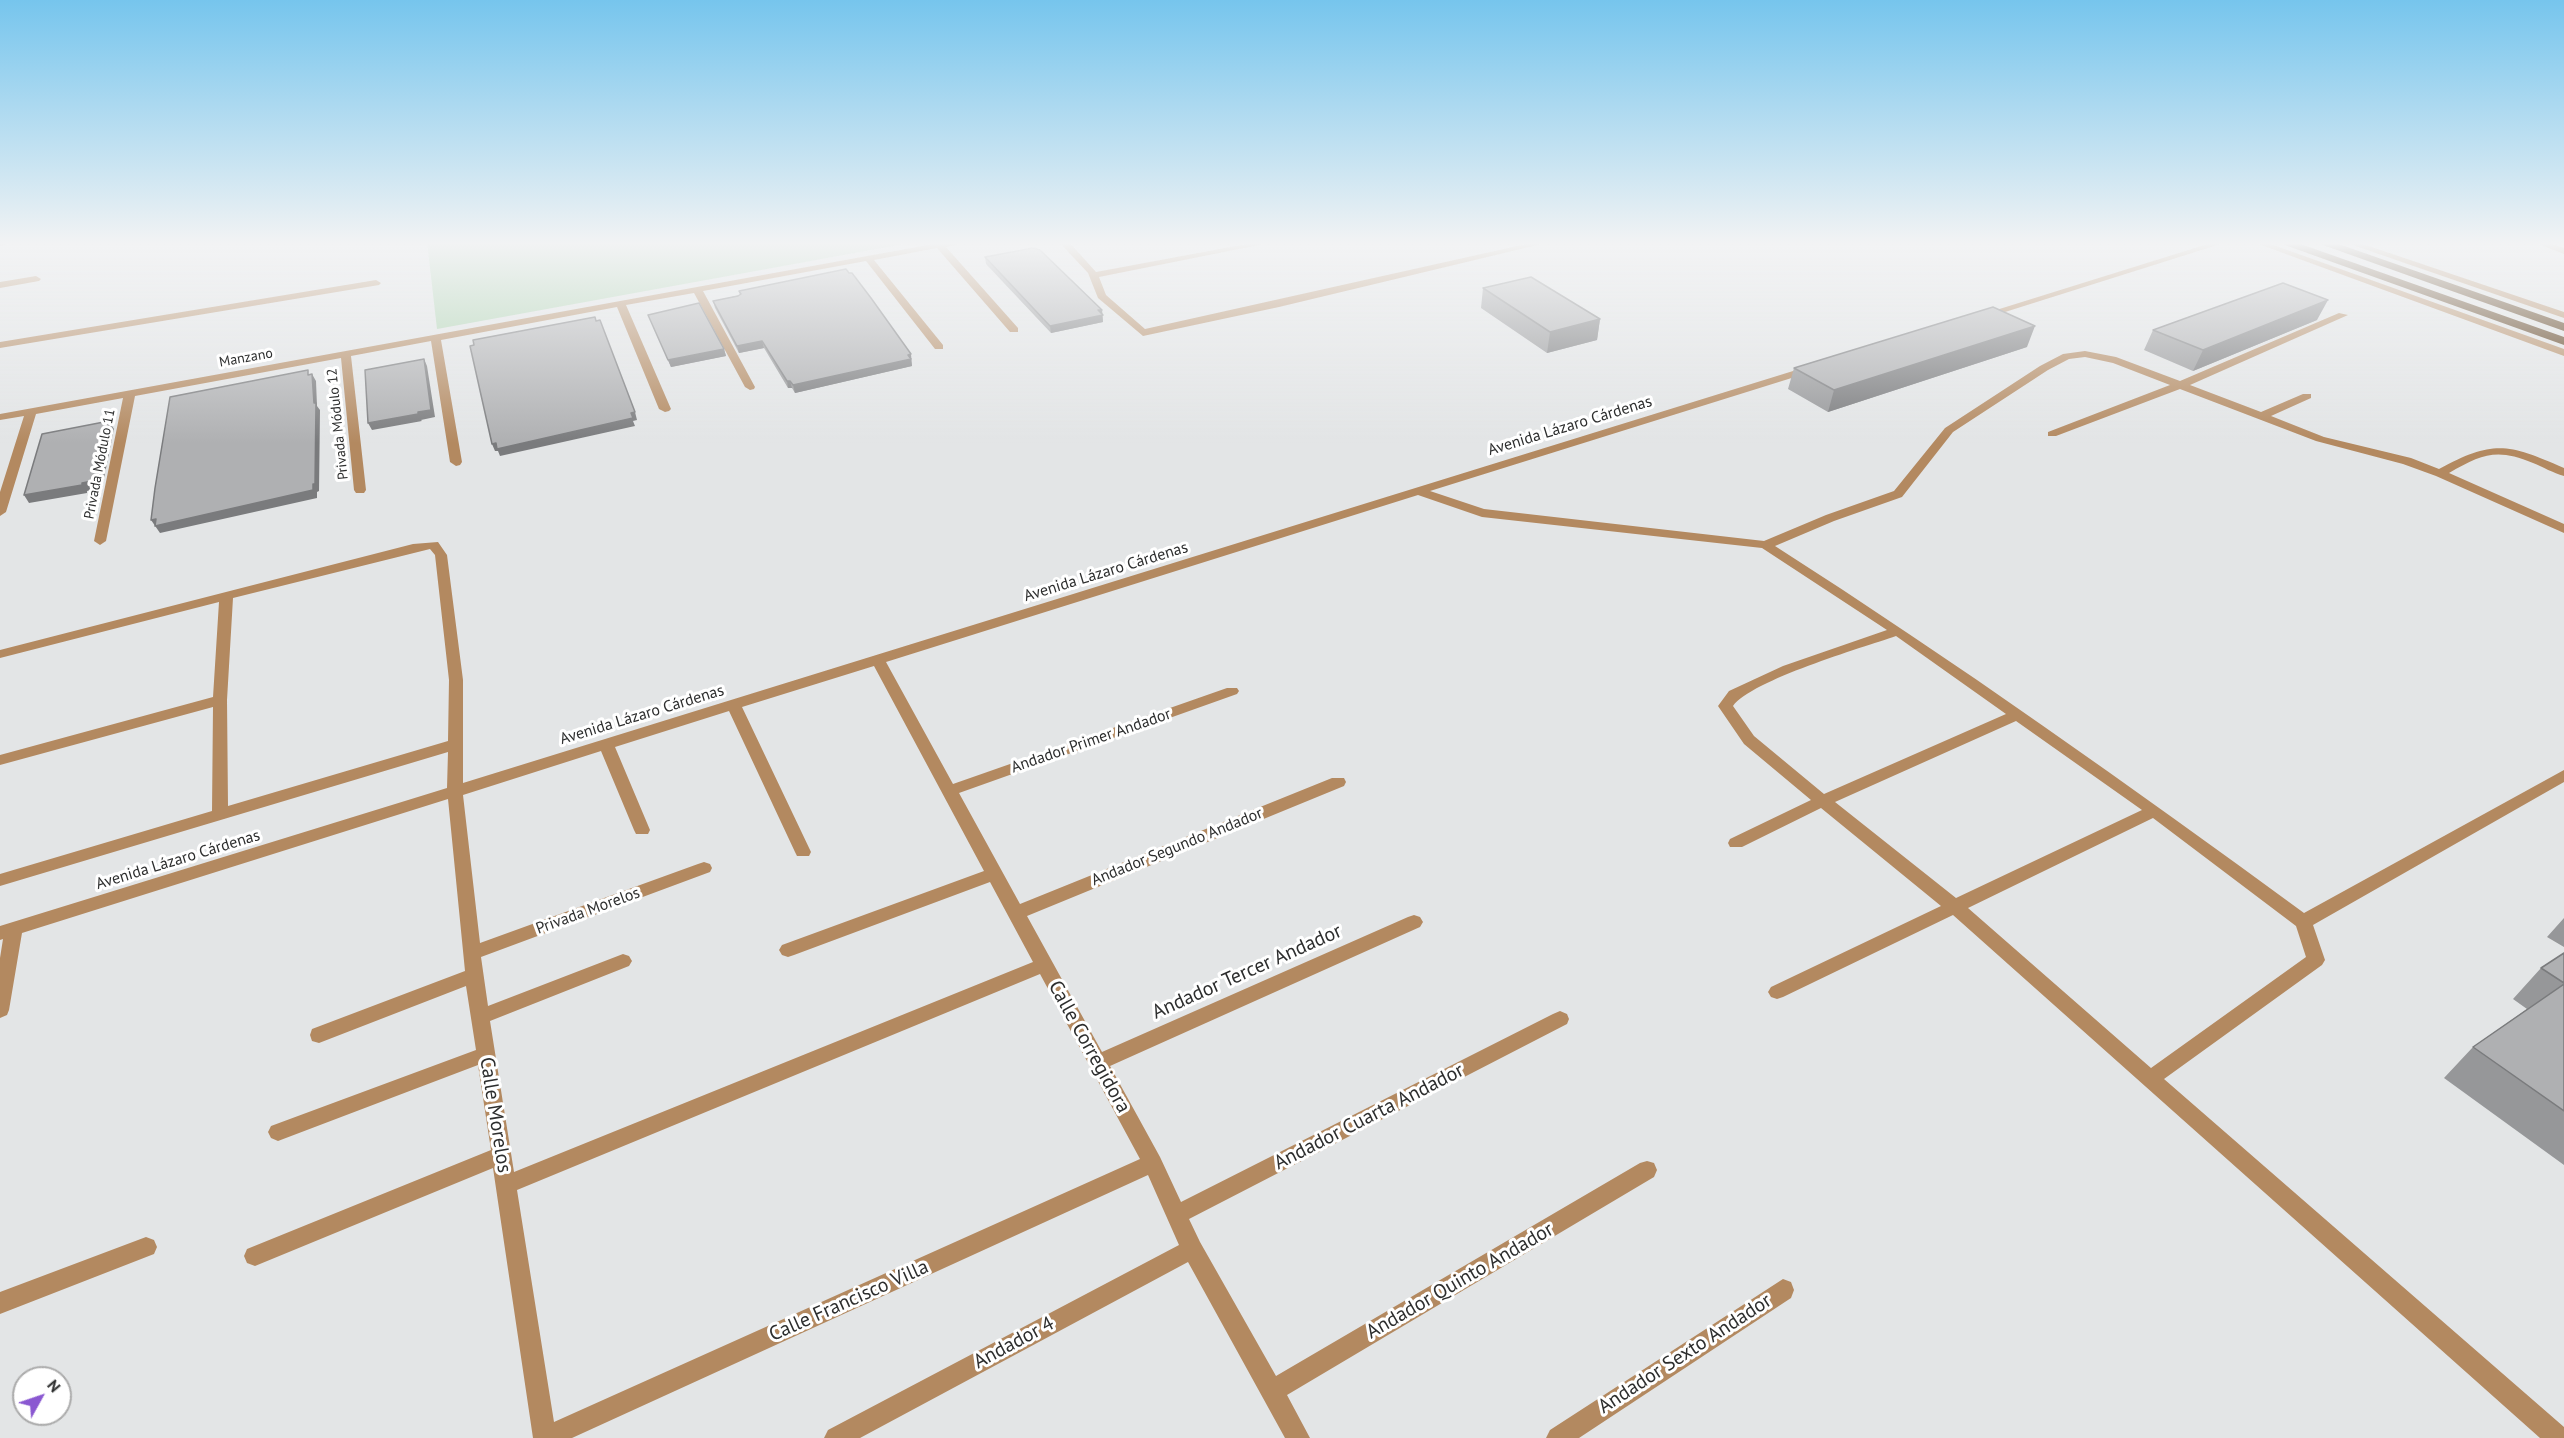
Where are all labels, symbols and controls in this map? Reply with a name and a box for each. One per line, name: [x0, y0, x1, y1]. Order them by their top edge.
street label: Manzano: [218, 345, 274, 371]
street label: Privada Módulo 12: [324, 367, 352, 481]
street label: Avenida Lázaro Cárdenas: [1486, 392, 1654, 460]
street label: Privada Módulo 11: [81, 407, 119, 521]
street label: Avenida Lázaro Cárdenas: [1022, 538, 1190, 606]
street label: Avenida Lázaro Cárdenas: [558, 681, 726, 749]
street label: Andador Primer Andador: [1009, 705, 1173, 777]
street label: Andador Segundo Andador: [1089, 804, 1265, 890]
street label: Avenida Lázaro Cárdenas: [94, 826, 262, 894]
street label: Privada Morelos: [533, 883, 643, 939]
street label: Andador Tercer Andador: [1149, 919, 1345, 1025]
street label: Calle Corregidora: [1043, 977, 1135, 1117]
street label: Calle Morelos: [474, 1056, 516, 1174]
street label: Andador Cuarta Andador: [1270, 1059, 1468, 1175]
street label: Andador Quinto Andador: [1362, 1218, 1558, 1344]
street label: Calle Francisco Villa: [766, 1255, 932, 1347]
street label: Andador Sexto Andador: [1594, 1289, 1776, 1419]
street label: Andador 4: [970, 1312, 1058, 1374]
north arrow: [12, 1366, 72, 1426]
text: N: [43, 1375, 65, 1396]

